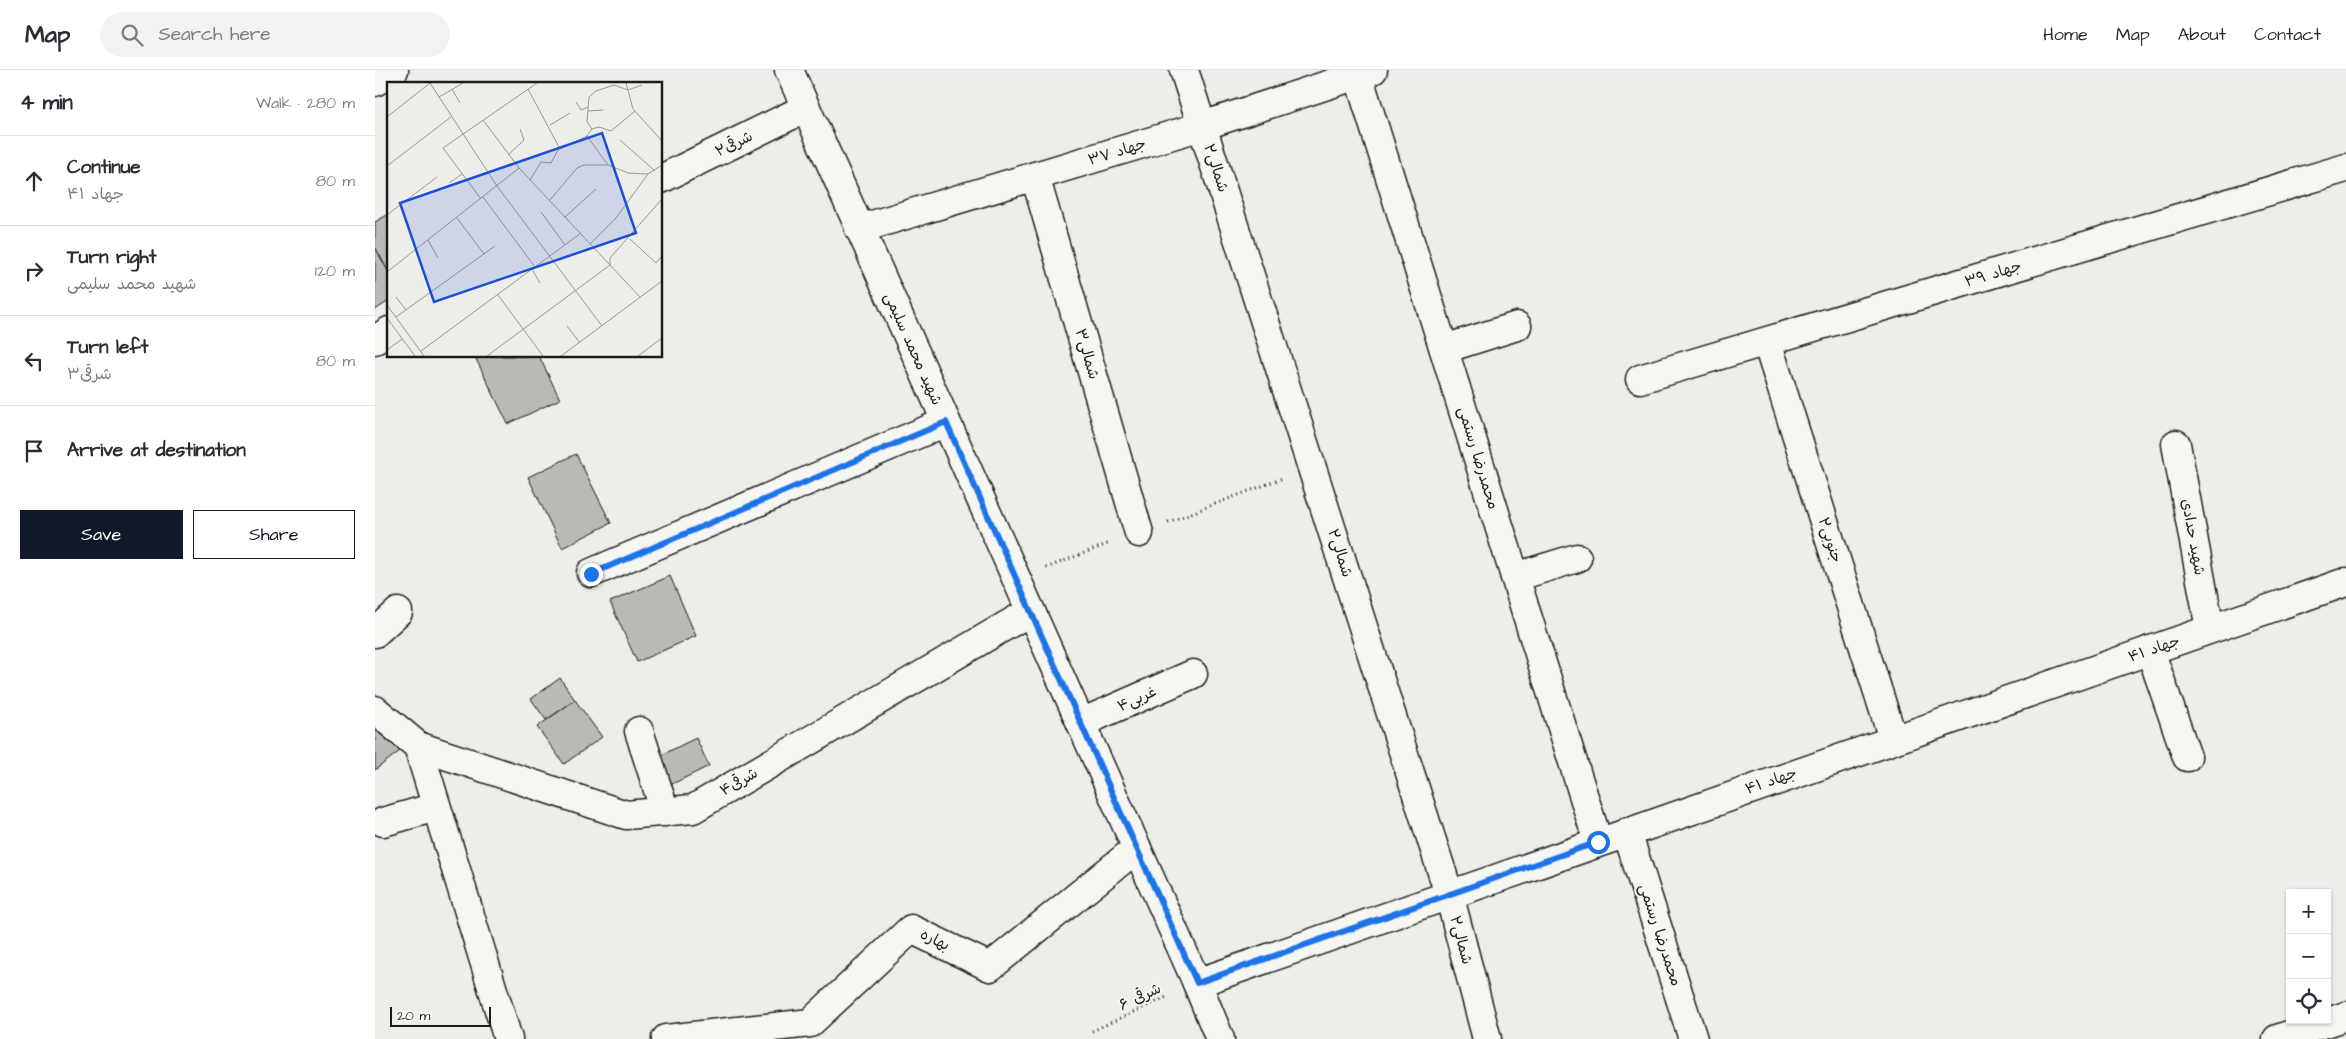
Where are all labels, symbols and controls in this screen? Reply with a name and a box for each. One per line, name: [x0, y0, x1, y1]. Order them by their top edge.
search box: [100, 12, 450, 57]
text: Map: [25, 18, 70, 52]
icon: search: [118, 21, 146, 49]
text: Search here: [158, 21, 271, 48]
text: Home: [2043, 22, 2088, 47]
text: Map: [2116, 22, 2150, 47]
text: About: [2178, 22, 2226, 47]
text: Contact: [2254, 22, 2321, 47]
inset map: [387, 82, 663, 358]
text: 4 min: [20, 88, 73, 117]
text: Walk · 280 m: [256, 92, 355, 114]
street label: شرقی۲: [711, 125, 756, 162]
street label: جهاد ۳۷: [1085, 133, 1149, 171]
street label: شمالی۲: [1198, 141, 1234, 195]
text: Continue: [67, 154, 141, 181]
icon: ahead: [20, 167, 48, 195]
text: 80 m: [316, 170, 355, 192]
text: جهاد ۴۱: [67, 183, 124, 205]
text: Turn right: [67, 244, 156, 271]
street label: جهاد ۳۹: [1962, 255, 2024, 293]
icon: right: [20, 257, 48, 285]
text: 120 m: [315, 260, 355, 282]
text: شهید محمد سلیمی: [67, 273, 196, 295]
street label: شهید محمد سلیمی: [879, 289, 947, 409]
street label: شمالی۳: [1070, 326, 1104, 382]
text: Turn left: [67, 334, 148, 361]
icon: left: [20, 347, 48, 375]
text: 80 m: [316, 350, 355, 372]
text: شرقی۳: [67, 363, 112, 385]
street label: محمدرضا رستمی: [1452, 404, 1504, 512]
icon: arrive: [20, 437, 48, 465]
text: Arrive at destination: [67, 437, 246, 464]
street label: شهید حدادی: [2176, 497, 2210, 577]
button: Save: [20, 510, 183, 559]
button: Share: [193, 510, 355, 559]
street label: جنوبی۲: [1813, 514, 1847, 566]
street label: شمالی۲: [1322, 526, 1358, 580]
route end: [580, 563, 603, 586]
street label: جهاد ۴۱: [2125, 630, 2183, 668]
street label: غربی۴: [1114, 681, 1160, 717]
street label: شرقی۴: [716, 762, 762, 801]
street label: جهاد ۴۱: [1742, 762, 1800, 800]
route start: [1587, 831, 1610, 854]
street label: محمدرضا رستمی: [1634, 881, 1686, 989]
map controls: [2286, 889, 2331, 1024]
button: +: [2286, 889, 2331, 934]
street label: شمالی۲: [1444, 913, 1478, 967]
street label: بهاره: [917, 924, 953, 956]
button: −: [2286, 934, 2331, 979]
street label: شرقی ۶: [1115, 977, 1165, 1016]
button: locate: [2286, 979, 2331, 1024]
scale bar: [390, 1004, 491, 1027]
text: 20 m: [397, 1006, 430, 1026]

